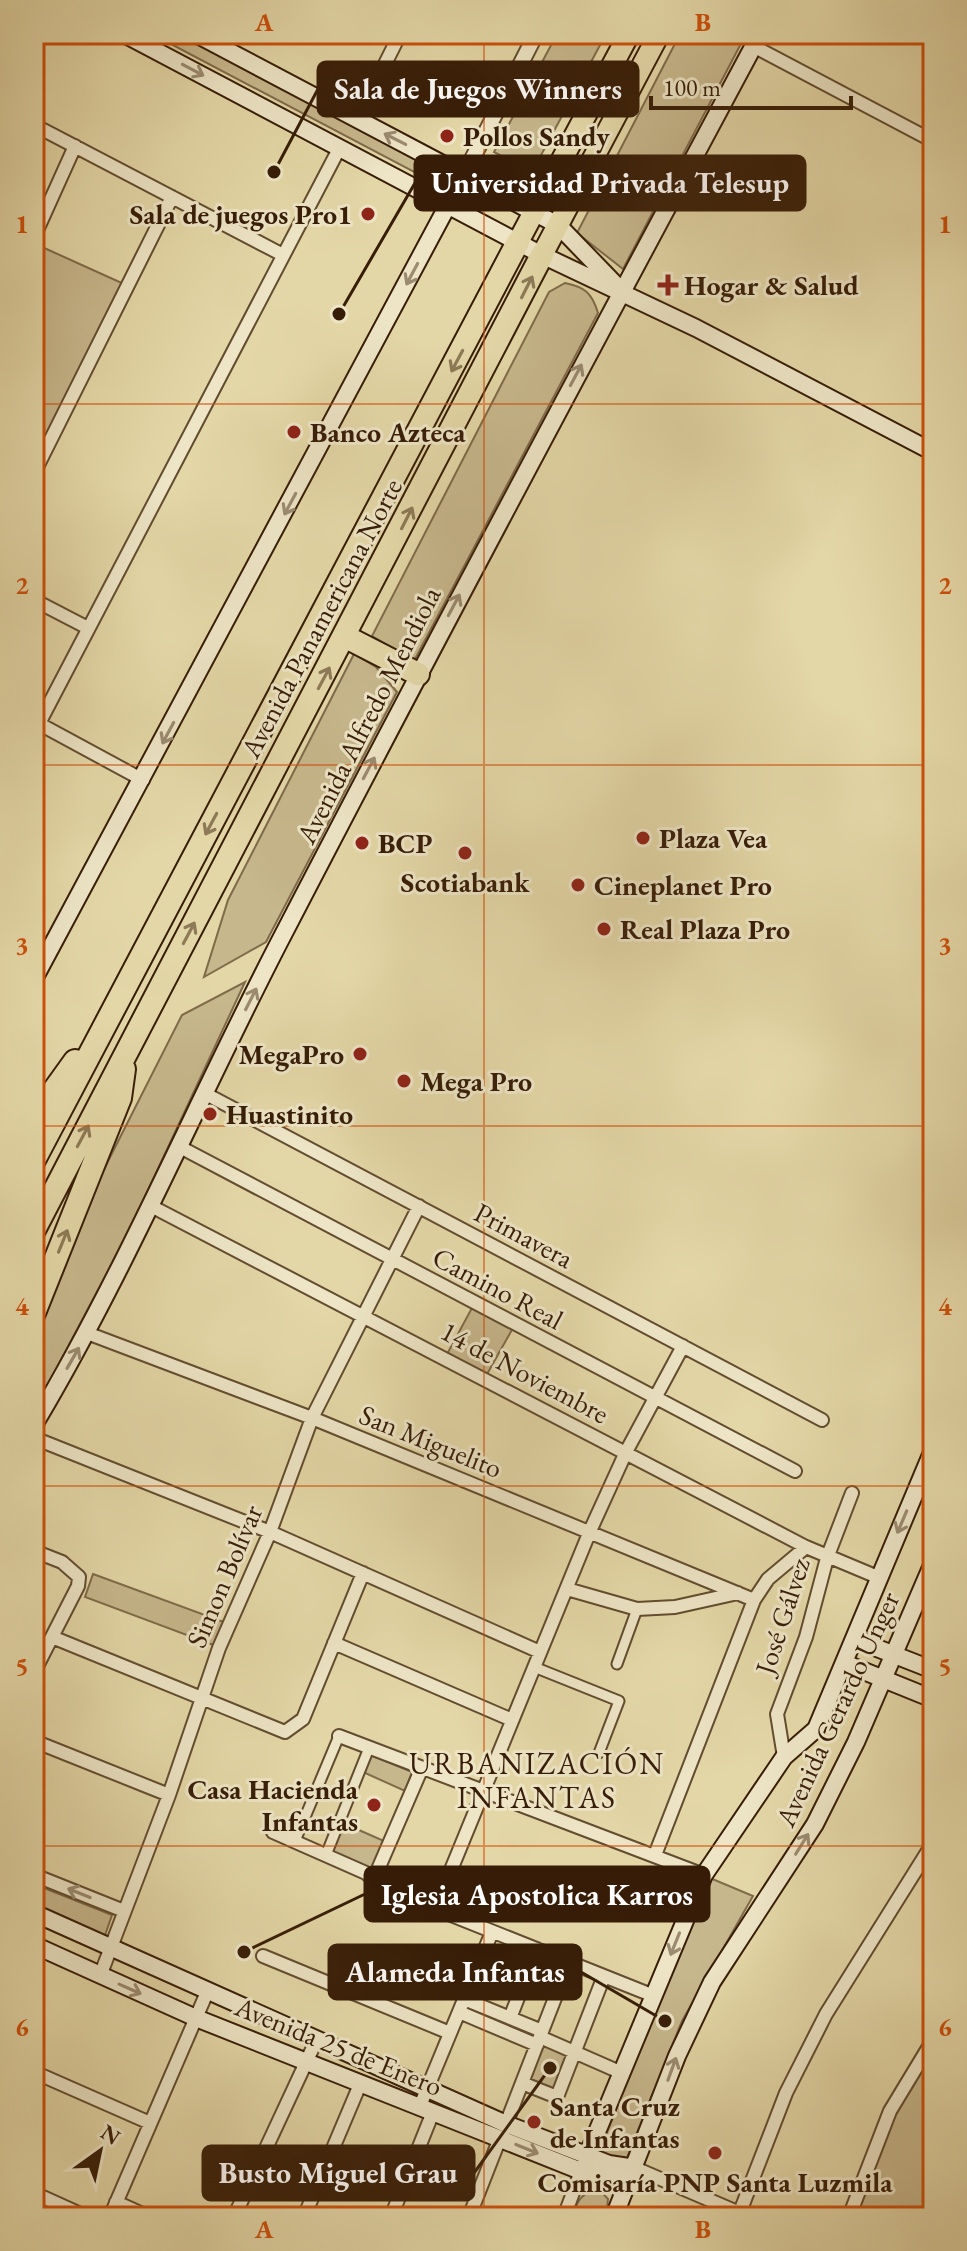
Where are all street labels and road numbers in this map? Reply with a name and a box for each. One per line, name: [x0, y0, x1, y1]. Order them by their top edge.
street label: Avenida Panamericana Norte: [232, 472, 410, 765]
street label: Avenida Alfredo Mendiola: [287, 580, 449, 851]
street label: Primavera: [468, 1194, 580, 1276]
street label: Camino Real: [427, 1239, 570, 1338]
street label: 14 de Noviembre: [435, 1313, 615, 1431]
street label: San Miguelito: [354, 1396, 508, 1486]
street label: Simon Bolívar: [178, 1499, 270, 1653]
street label: José Gálvez: [746, 1553, 818, 1681]
street label: Avenida Gerardo Unger: [766, 1585, 908, 1833]
street label: Avenida 25 de Enero: [229, 1988, 448, 2104]

